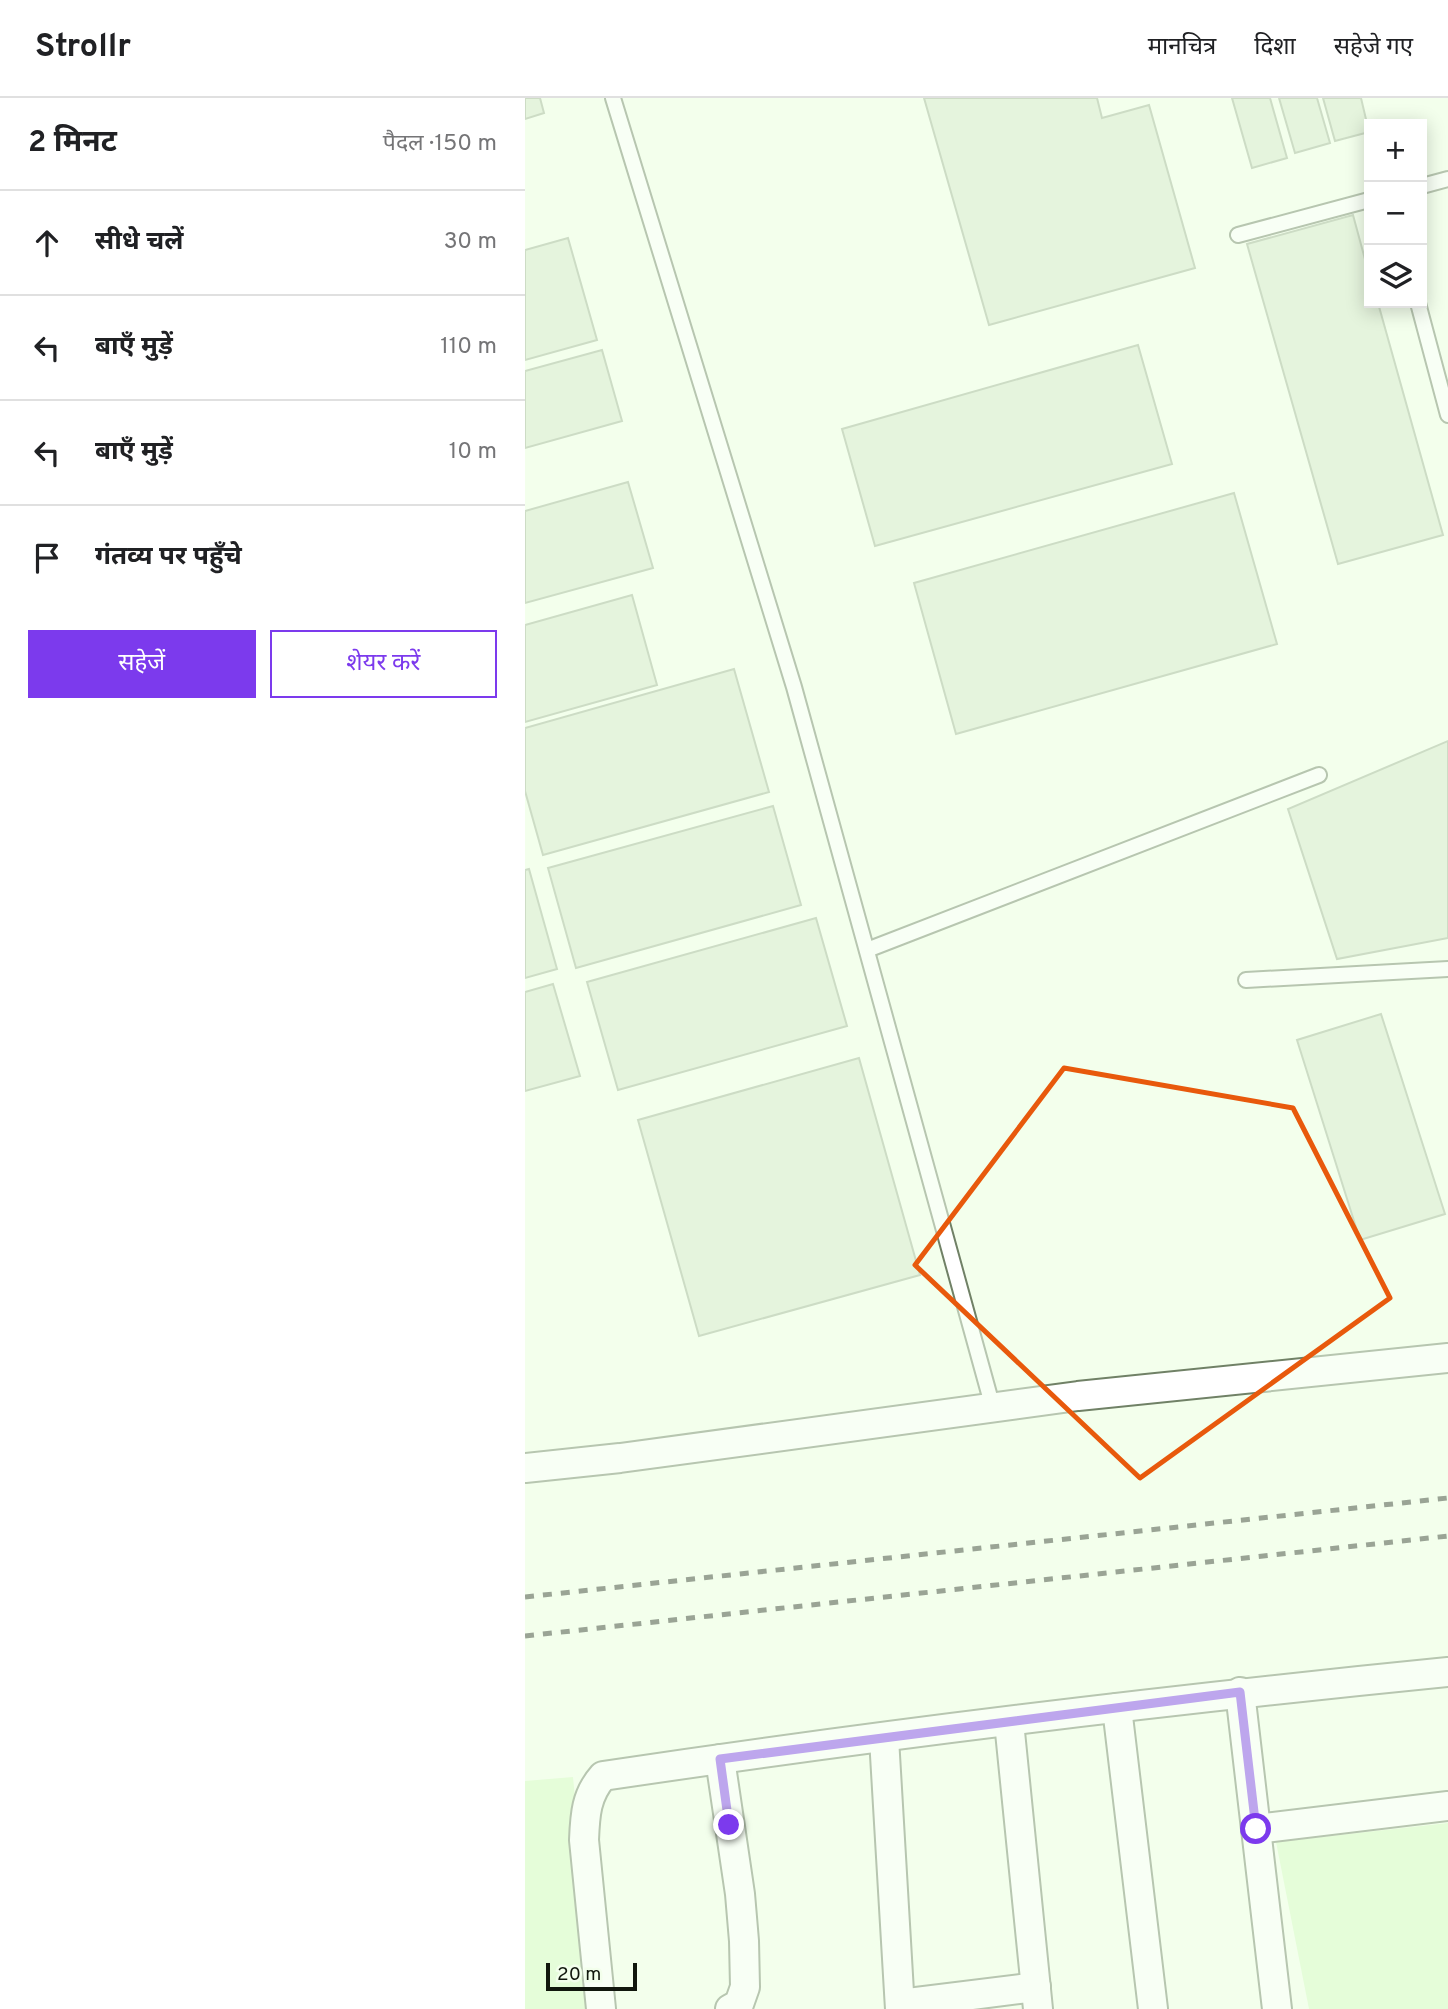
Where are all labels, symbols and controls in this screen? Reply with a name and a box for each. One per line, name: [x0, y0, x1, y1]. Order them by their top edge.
text: Strollr: [35, 27, 131, 69]
text: मानचित्र: [1148, 33, 1216, 63]
text: दिशा: [1254, 33, 1296, 63]
text: सहेजे गए: [1334, 33, 1413, 63]
map controls: [1364, 119, 1427, 308]
button: +: [1364, 119, 1427, 182]
text: 2 मिनट: [28, 125, 117, 162]
text: पैदल · 150 m: [383, 130, 497, 159]
button: −: [1364, 182, 1427, 245]
icon: ahead: [28, 224, 66, 262]
text: सीधे चलें: [95, 226, 183, 259]
text: 30 m: [444, 228, 497, 257]
button: layers: [1364, 245, 1427, 308]
icon: left: [28, 329, 66, 367]
text: बाएँ मुड़ें: [95, 331, 173, 364]
text: 110 m: [440, 333, 497, 362]
icon: left: [28, 434, 66, 472]
text: बाएँ मुड़ें: [95, 436, 173, 469]
text: 10 m: [449, 438, 497, 467]
icon: arrive: [28, 539, 66, 577]
text: गंतव्य पर पहुँचे: [95, 541, 242, 574]
button: सहेजें: [28, 630, 256, 698]
button: शेयर करें: [270, 630, 497, 698]
route end: [713, 1809, 744, 1840]
route start: [1240, 1813, 1271, 1844]
scale bar: [546, 1960, 637, 1992]
text: 20 m: [557, 1963, 601, 1987]

